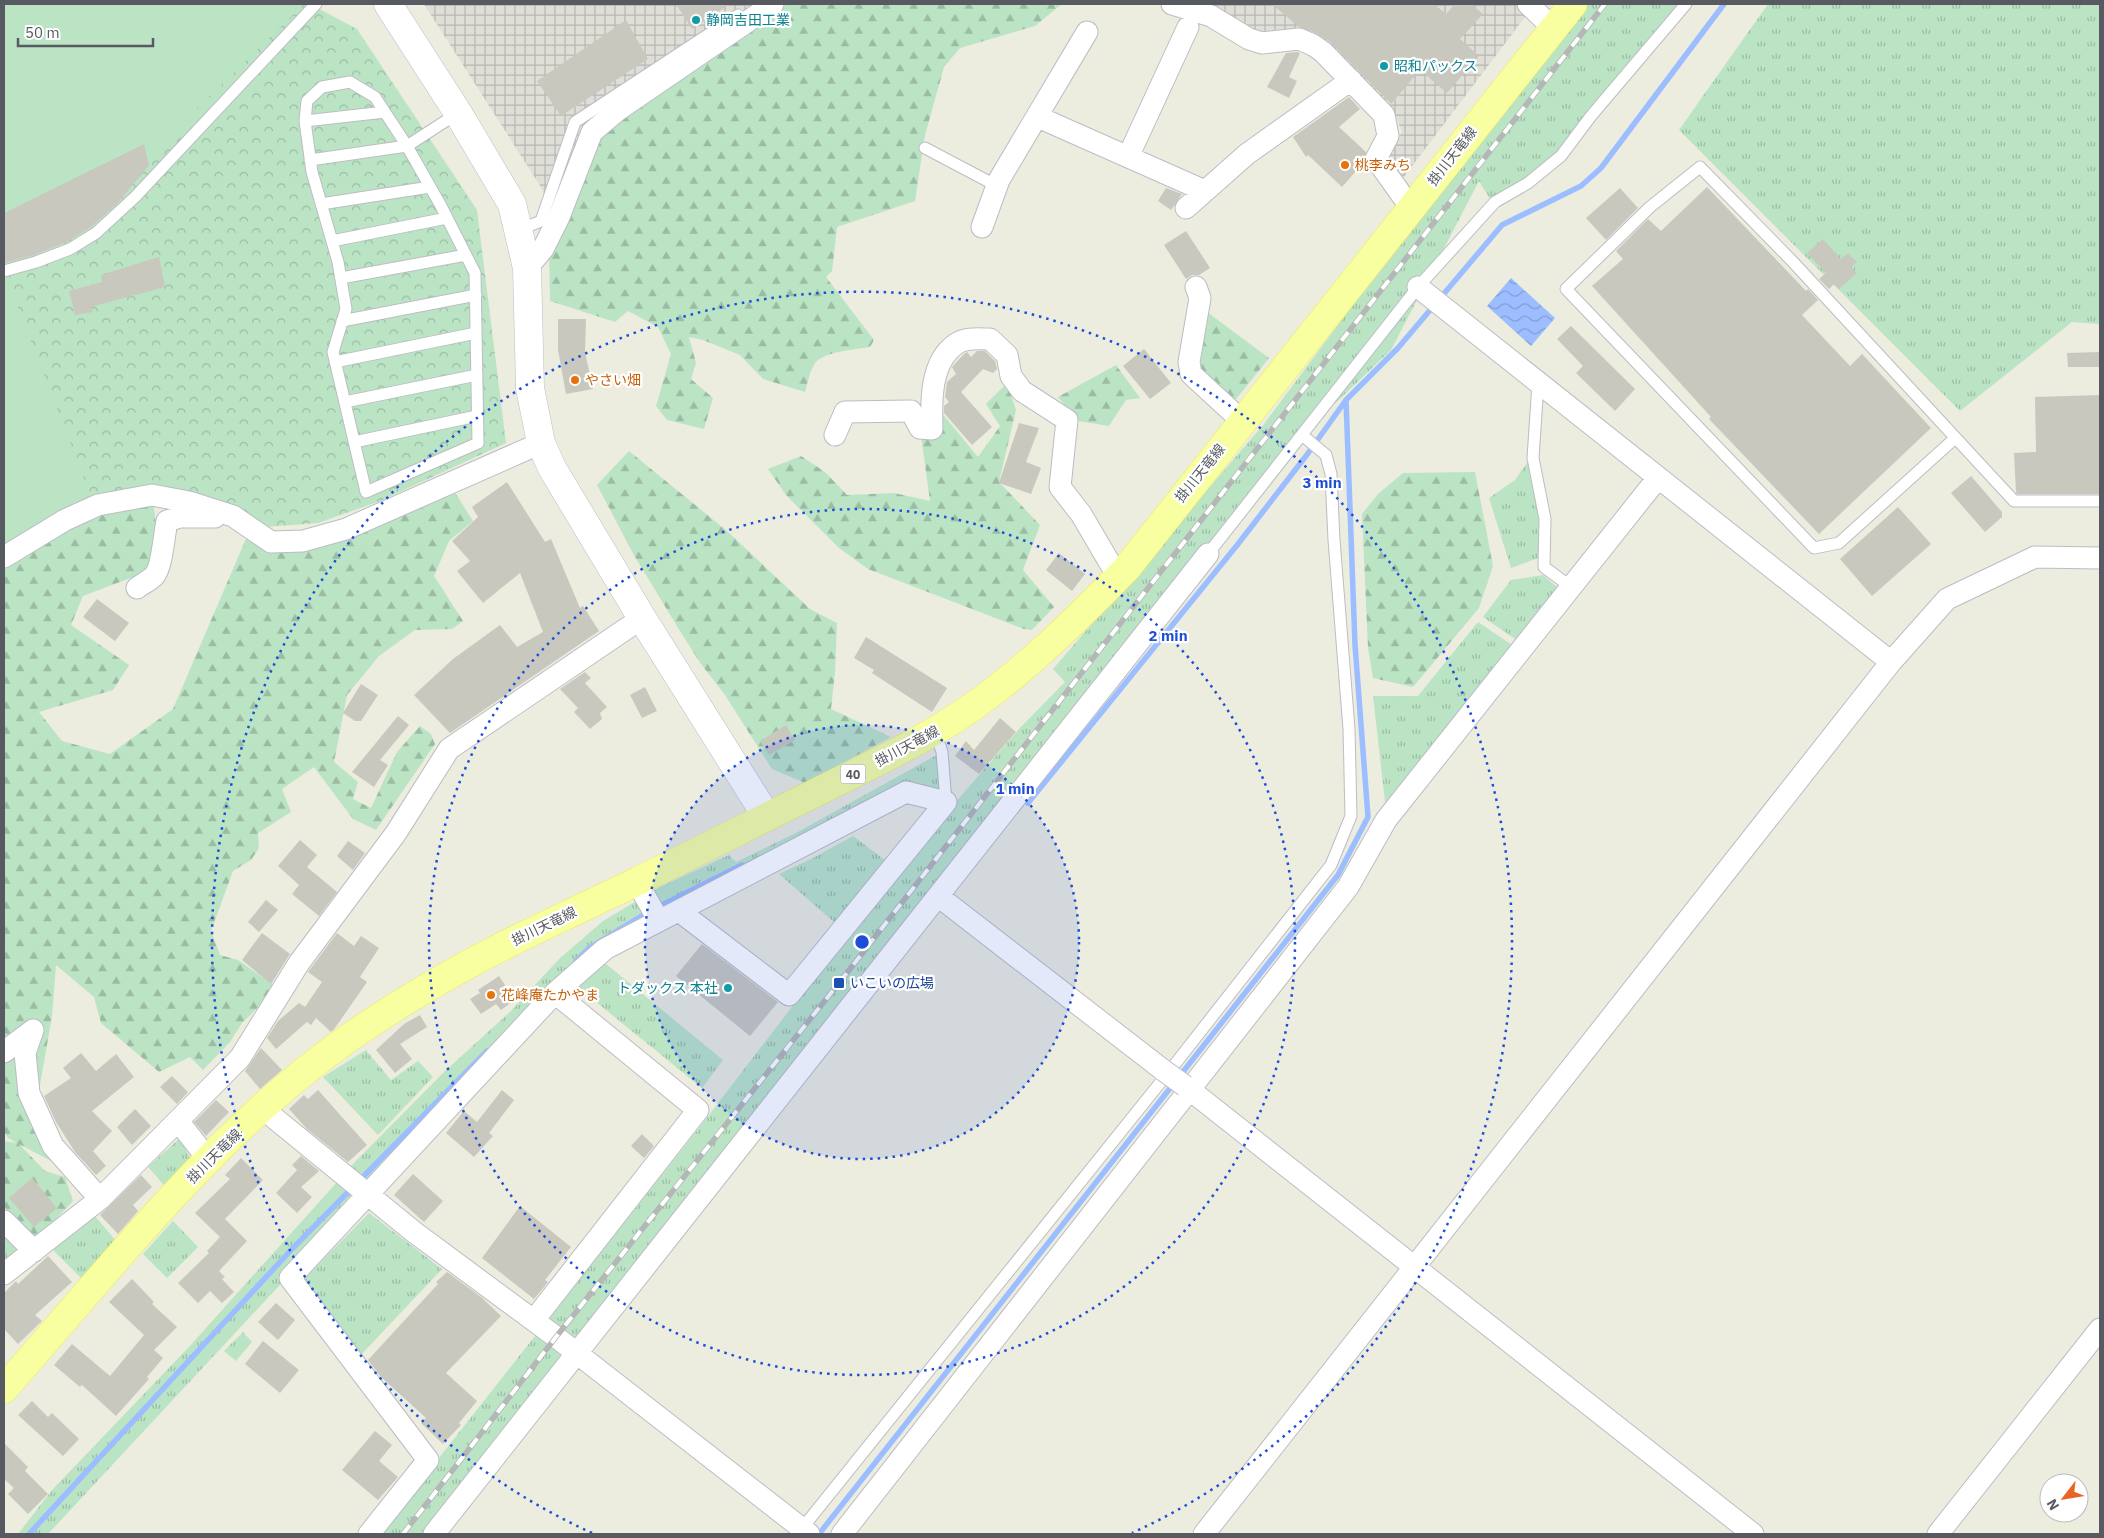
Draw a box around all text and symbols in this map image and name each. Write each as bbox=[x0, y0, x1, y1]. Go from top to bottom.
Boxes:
place label: 静岡吉田工業 bbox=[706, 11, 790, 29]
marker: 静岡吉田工業 bbox=[690, 14, 702, 26]
scale bar bbox=[18, 15, 152, 47]
text: 50 m bbox=[25, 23, 60, 42]
place label: 昭和パックス bbox=[1394, 57, 1478, 75]
marker: 昭和パックス bbox=[1378, 60, 1390, 72]
street label: 掛川天竜線 bbox=[1423, 123, 1481, 189]
place label: 桃李みち bbox=[1355, 156, 1411, 174]
marker: 桃李みち bbox=[1339, 159, 1351, 171]
place label: やさい畑 bbox=[585, 371, 641, 389]
marker: やさい畑 bbox=[569, 374, 581, 386]
street label: 掛川天竜線 bbox=[1171, 440, 1229, 506]
text: 3 min bbox=[1302, 473, 1342, 492]
text: 2 min bbox=[1148, 626, 1188, 645]
street label: 掛川天竜線 bbox=[872, 722, 942, 770]
road number: 40 bbox=[840, 764, 866, 784]
text: 1 min bbox=[995, 779, 1035, 798]
street label: 掛川天竜線 bbox=[509, 903, 579, 949]
centre of rings bbox=[853, 933, 871, 951]
place label: いこいの広場 bbox=[850, 974, 934, 992]
marker: いこいの広場 bbox=[832, 976, 846, 990]
place label: トダックス 本社 bbox=[617, 979, 718, 997]
marker: トダックス 本社 bbox=[722, 982, 734, 994]
place label: 花峰庵たかやま bbox=[501, 986, 599, 1004]
marker: 花峰庵たかやま bbox=[485, 989, 497, 1001]
street label: 掛川天竜線 bbox=[183, 1125, 245, 1187]
north arrow bbox=[2039, 1473, 2089, 1523]
text: N bbox=[2043, 1496, 2063, 1514]

